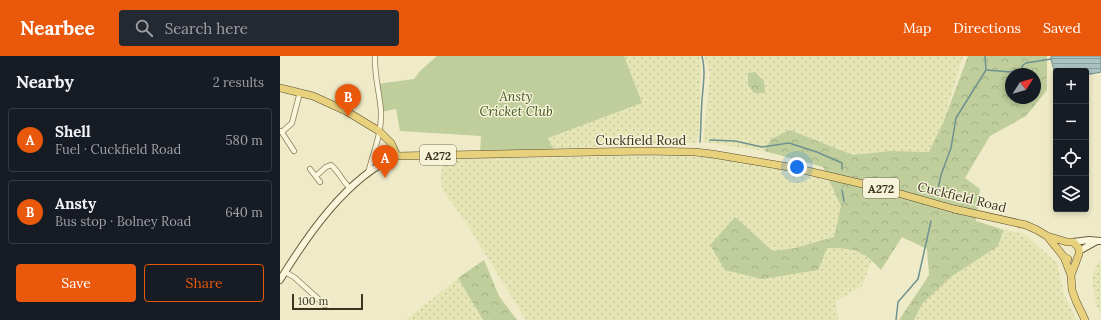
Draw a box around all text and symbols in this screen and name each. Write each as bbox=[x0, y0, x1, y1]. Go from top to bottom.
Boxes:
search box bbox=[119, 10, 399, 46]
text: Nearbee bbox=[20, 16, 95, 40]
icon: search bbox=[133, 17, 155, 39]
text: Search here bbox=[165, 19, 248, 38]
text: Map bbox=[903, 19, 931, 37]
text: Directions bbox=[953, 19, 1021, 37]
text: Saved bbox=[1043, 19, 1081, 37]
north arrow bbox=[1005, 68, 1041, 104]
map controls bbox=[1053, 68, 1089, 212]
button: + bbox=[1053, 68, 1089, 104]
text: Nearby bbox=[16, 71, 74, 93]
text: 2 results bbox=[213, 74, 264, 91]
pin: B bbox=[335, 84, 361, 117]
park label: Ansty Cricket Club bbox=[479, 88, 553, 120]
button: − bbox=[1053, 104, 1089, 140]
text: Shell bbox=[55, 122, 91, 141]
text: A bbox=[26, 132, 34, 149]
text: 580 m bbox=[225, 132, 263, 149]
street label: Cuckfield Road bbox=[596, 132, 687, 149]
button: locate bbox=[1053, 140, 1089, 176]
text: Fuel · Cuckfield Road bbox=[55, 141, 181, 158]
pin: A bbox=[372, 145, 398, 178]
road number: A272 bbox=[420, 145, 456, 165]
your location bbox=[787, 157, 807, 177]
button: layers bbox=[1053, 176, 1089, 212]
road number: A272 bbox=[863, 178, 899, 198]
street label: Cuckfield Road bbox=[916, 178, 1008, 216]
text: Ansty bbox=[55, 194, 96, 213]
text: B bbox=[26, 204, 34, 221]
text: 640 m bbox=[225, 204, 263, 221]
text: Bus stop · Bolney Road bbox=[55, 213, 191, 230]
button: Save bbox=[16, 264, 136, 302]
button: Share bbox=[144, 264, 264, 302]
scale bar bbox=[292, 292, 363, 311]
text: 100 m bbox=[298, 294, 328, 308]

